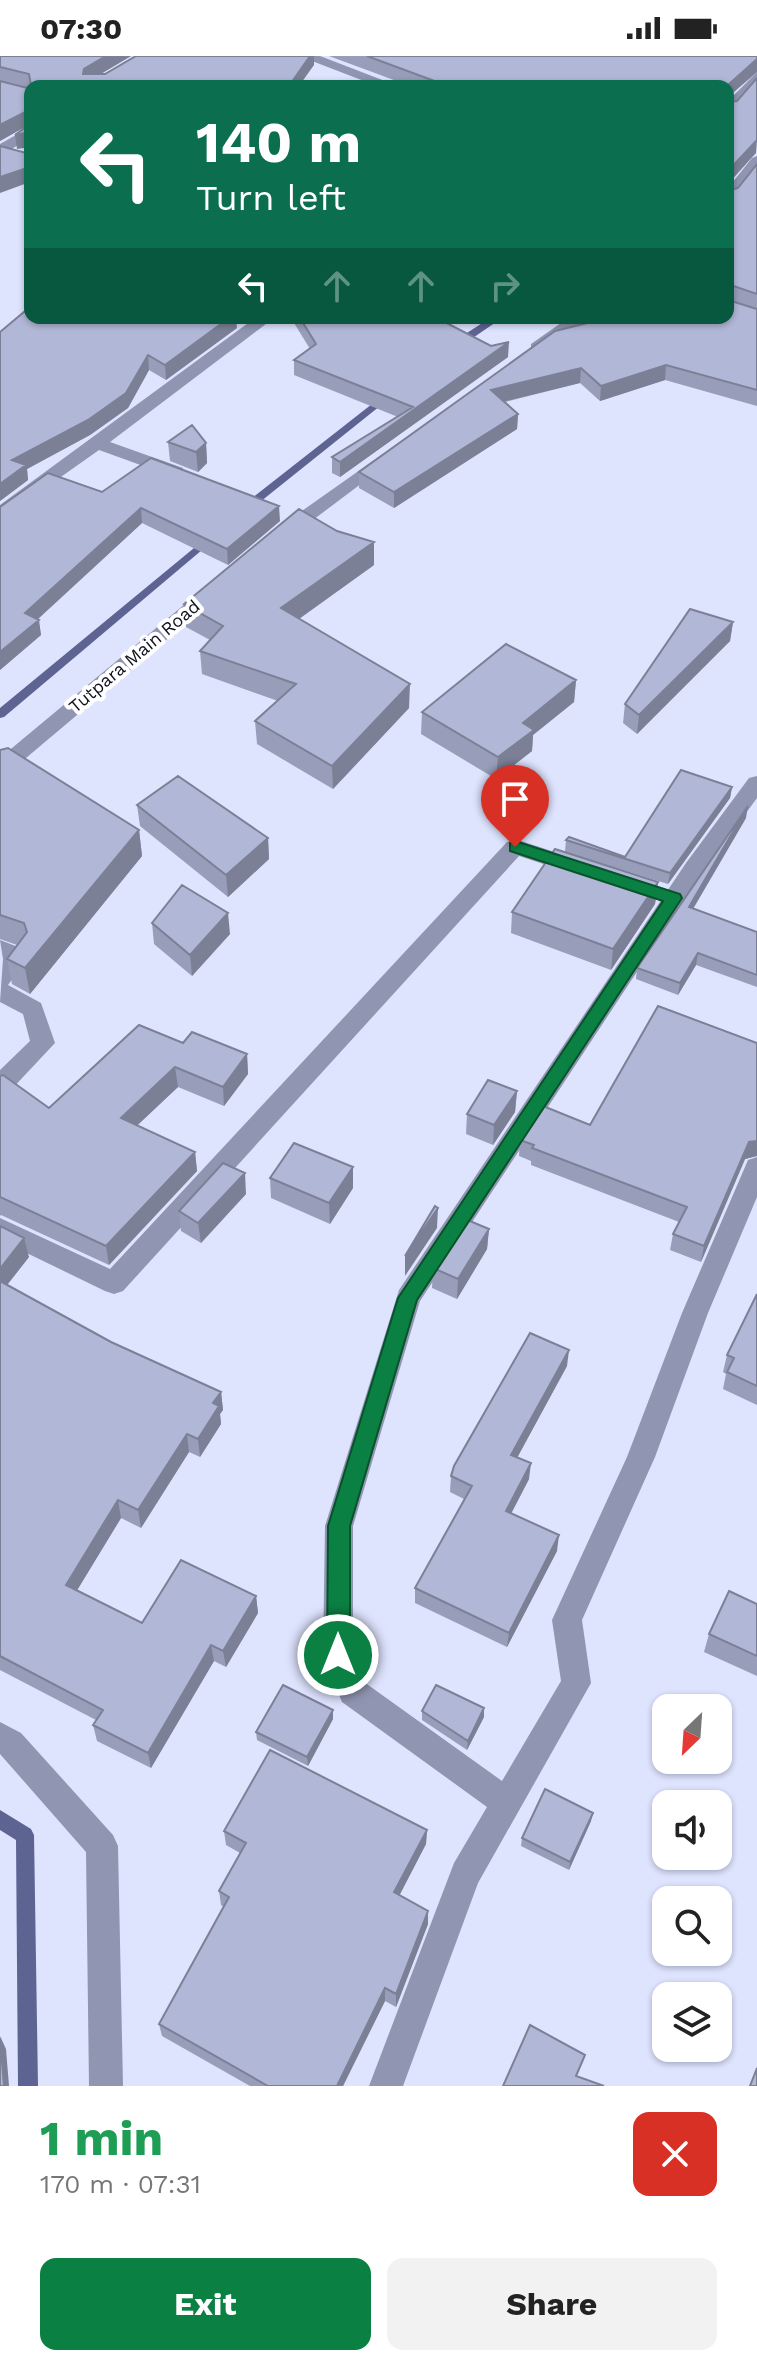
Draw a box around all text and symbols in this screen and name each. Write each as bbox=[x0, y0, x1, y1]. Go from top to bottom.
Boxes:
text: 07:30 bbox=[40, 11, 122, 46]
text: 140 m bbox=[196, 110, 361, 176]
icon: left bbox=[64, 112, 168, 216]
text: Turn left bbox=[196, 177, 346, 219]
icon: left bbox=[231, 264, 275, 308]
icon: ahead bbox=[315, 264, 359, 308]
icon: ahead bbox=[399, 264, 443, 308]
icon: right bbox=[483, 264, 527, 308]
street label: Tutpara Main Road bbox=[64, 595, 204, 717]
pin bbox=[481, 765, 549, 847]
icon: arrive bbox=[493, 777, 537, 821]
position arrow bbox=[296, 1613, 380, 1697]
north arrow bbox=[652, 1694, 732, 1774]
map controls bbox=[652, 1694, 732, 2062]
button: sound bbox=[652, 1790, 732, 1870]
button: search bbox=[652, 1886, 732, 1966]
button: layers bbox=[652, 1982, 732, 2062]
text: 1 min bbox=[40, 2110, 163, 2167]
button: close bbox=[633, 2112, 717, 2196]
text: 170 m · 07:31 bbox=[40, 2169, 201, 2199]
button: Exit bbox=[40, 2258, 371, 2350]
button: Share bbox=[387, 2258, 717, 2350]

